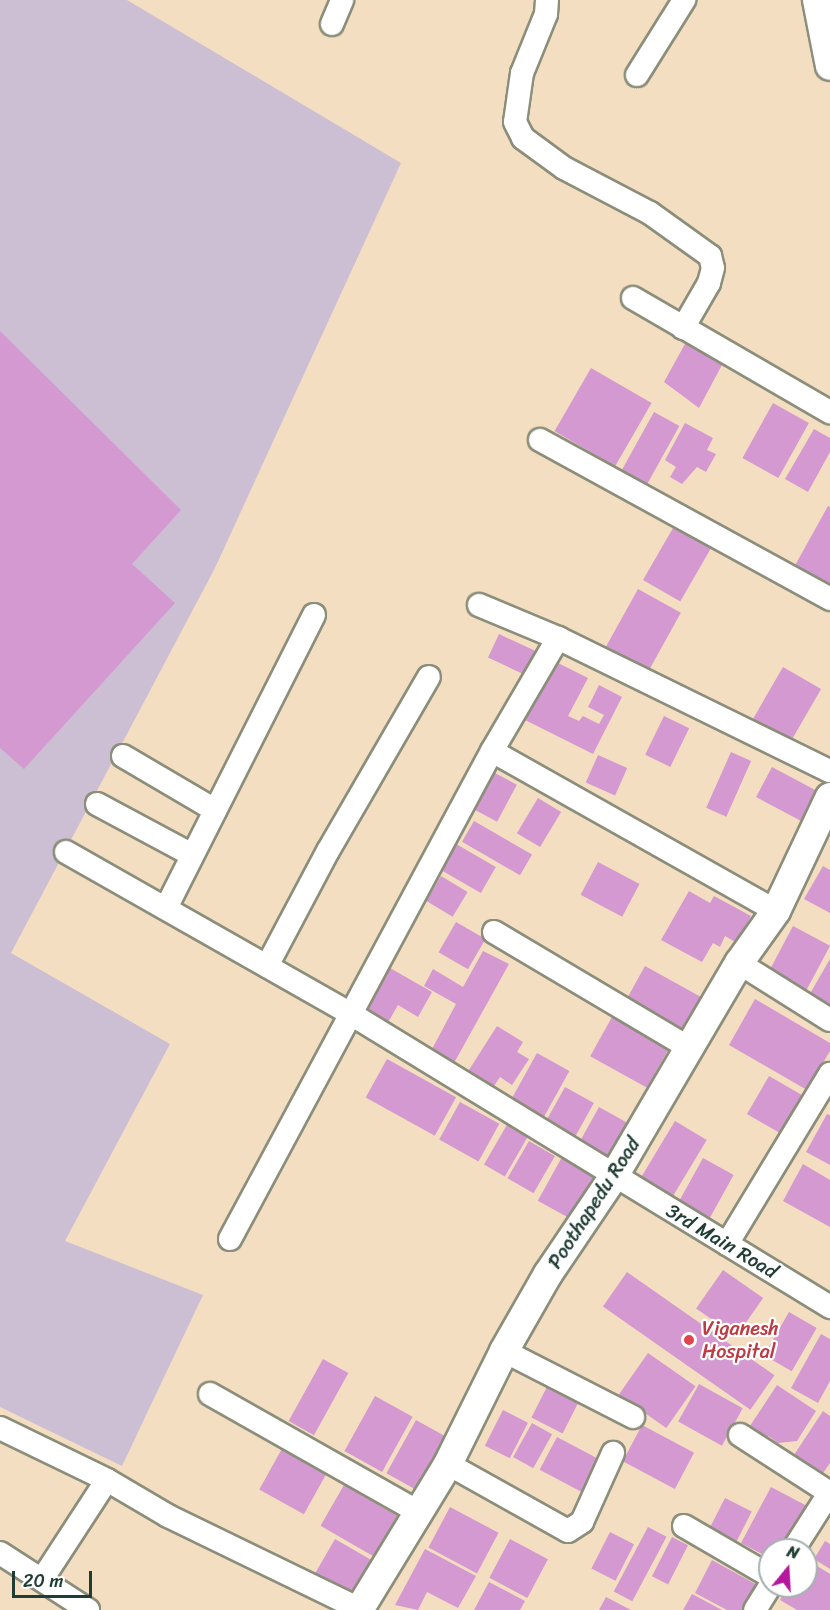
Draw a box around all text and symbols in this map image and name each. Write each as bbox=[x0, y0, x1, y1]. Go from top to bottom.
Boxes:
street label: Poothapedu Road bbox=[543, 1133, 645, 1273]
street label: 3rd Main Road bbox=[662, 1198, 782, 1284]
place label: Viganesh Hospital bbox=[702, 1316, 779, 1363]
marker: Viganesh Hospital bbox=[680, 1331, 698, 1349]
text: N bbox=[783, 1537, 803, 1568]
north arrow bbox=[758, 1538, 818, 1598]
scale bar bbox=[15, 1559, 94, 1597]
text: 20 m bbox=[23, 1565, 63, 1597]

